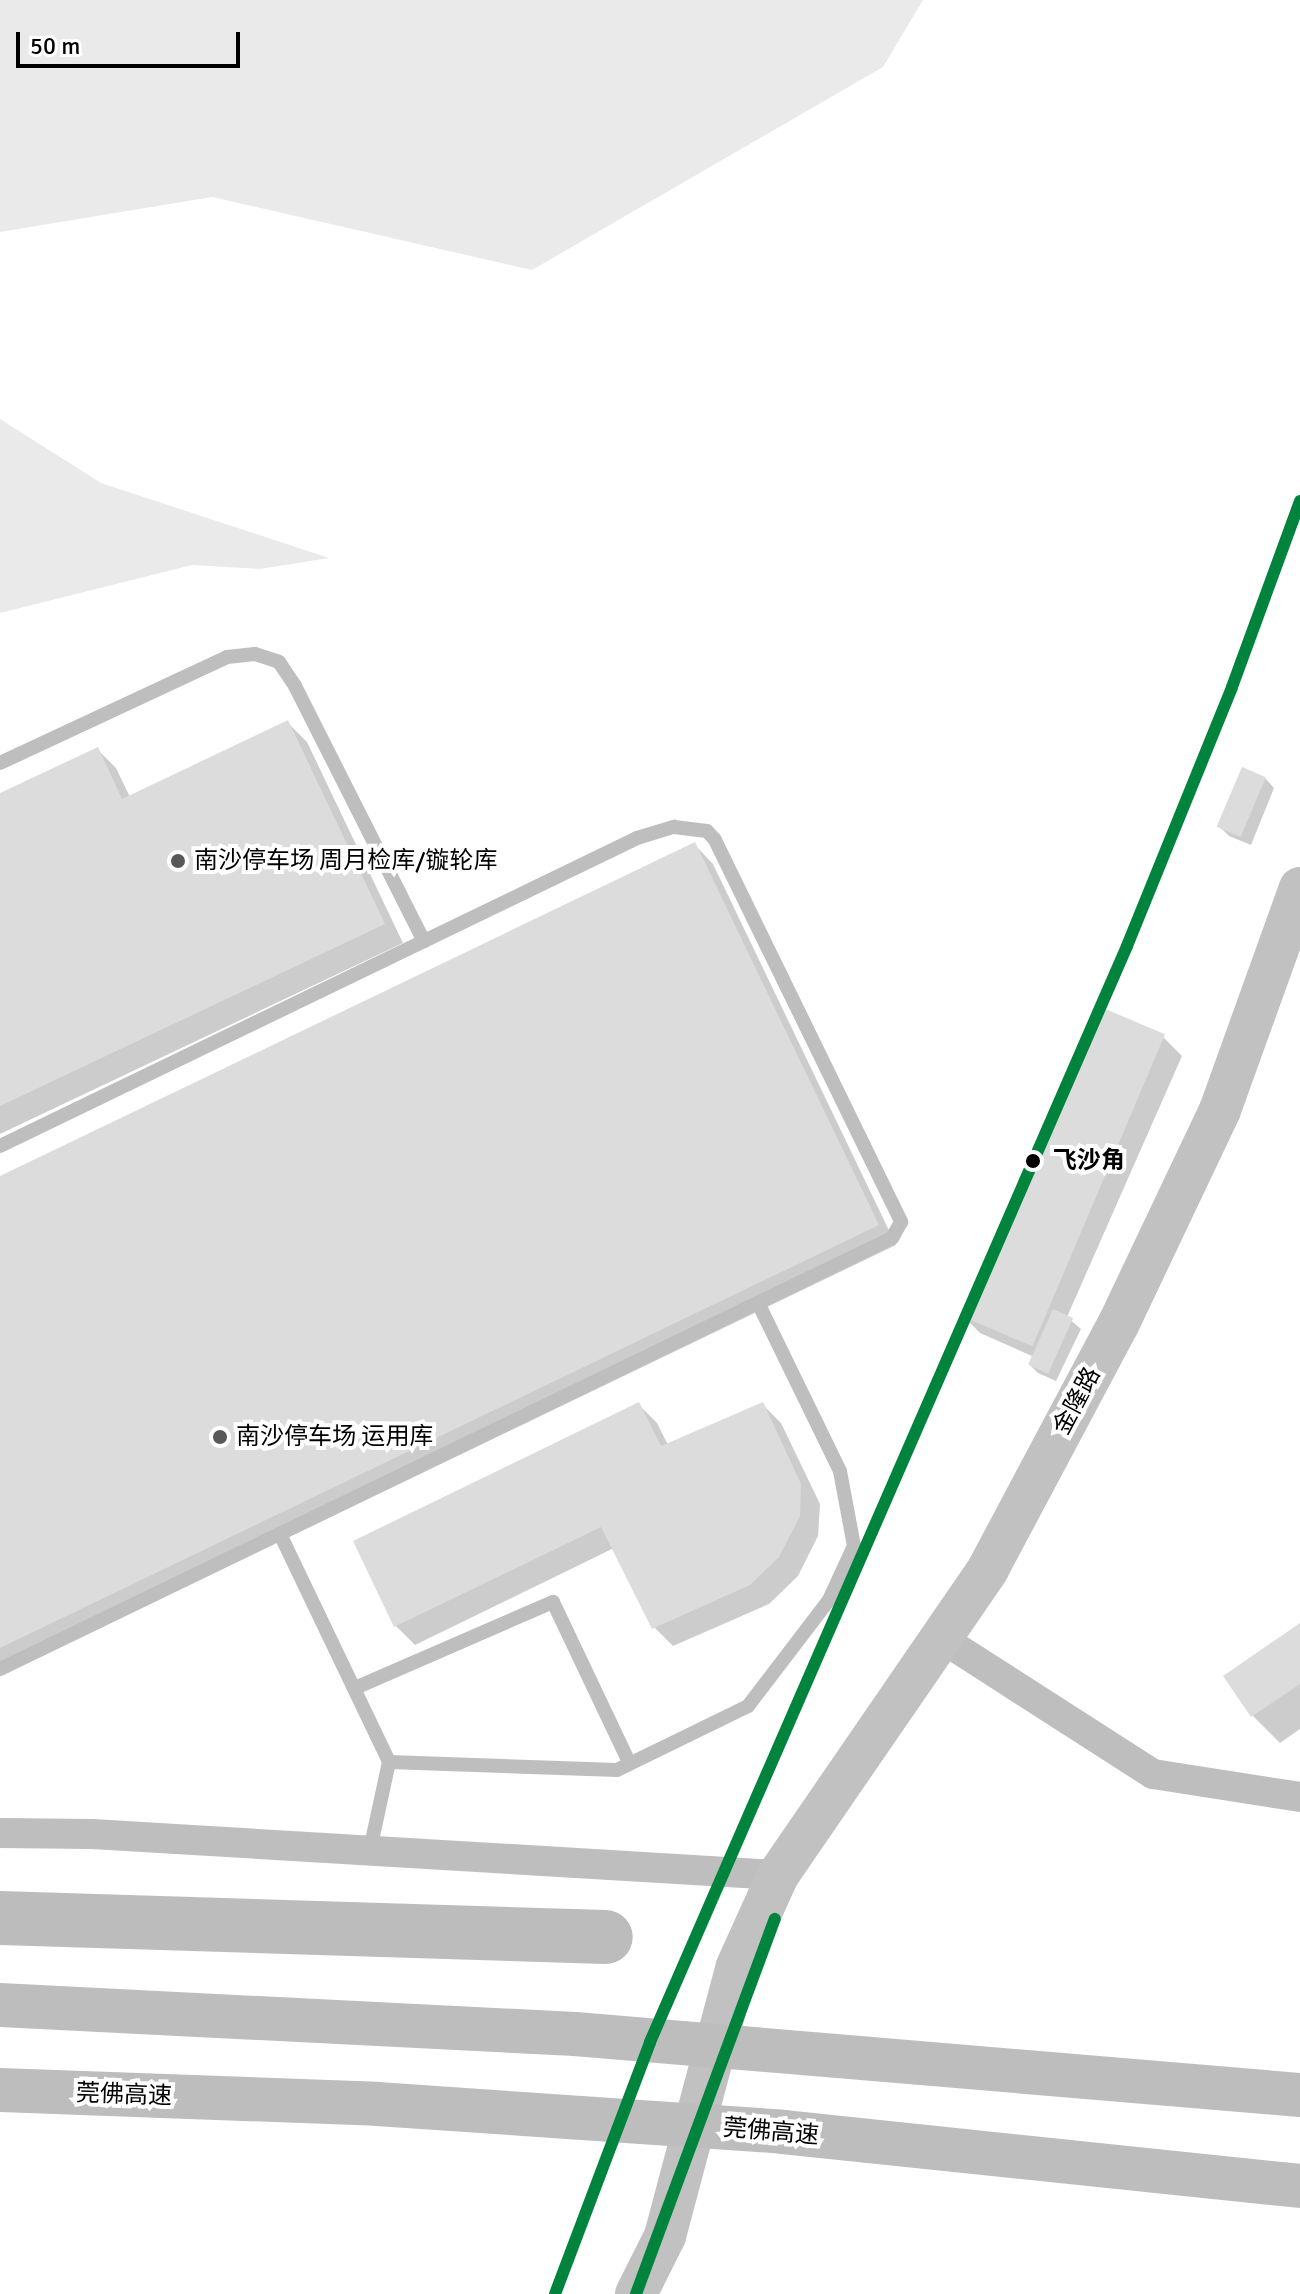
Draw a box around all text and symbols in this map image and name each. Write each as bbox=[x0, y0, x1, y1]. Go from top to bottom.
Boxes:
scale bar bbox=[20, 16, 244, 66]
text: 50 m bbox=[30, 31, 80, 61]
place label: 南沙停车场 周月检库/镟轮库 bbox=[194, 847, 497, 875]
marker: 南沙停车场 周月检库/镟轮库 bbox=[169, 852, 187, 870]
place label: 飞沙角 bbox=[1053, 1147, 1125, 1175]
marker: 飞沙角 bbox=[1020, 1148, 1046, 1174]
street label: 金隆路 bbox=[1047, 1362, 1107, 1440]
place label: 南沙停车场 运用库 bbox=[236, 1423, 433, 1451]
marker: 南沙停车场 运用库 bbox=[211, 1428, 229, 1446]
street label: 莞佛高速 bbox=[76, 2079, 172, 2111]
street label: 莞佛高速 bbox=[722, 2113, 820, 2151]

